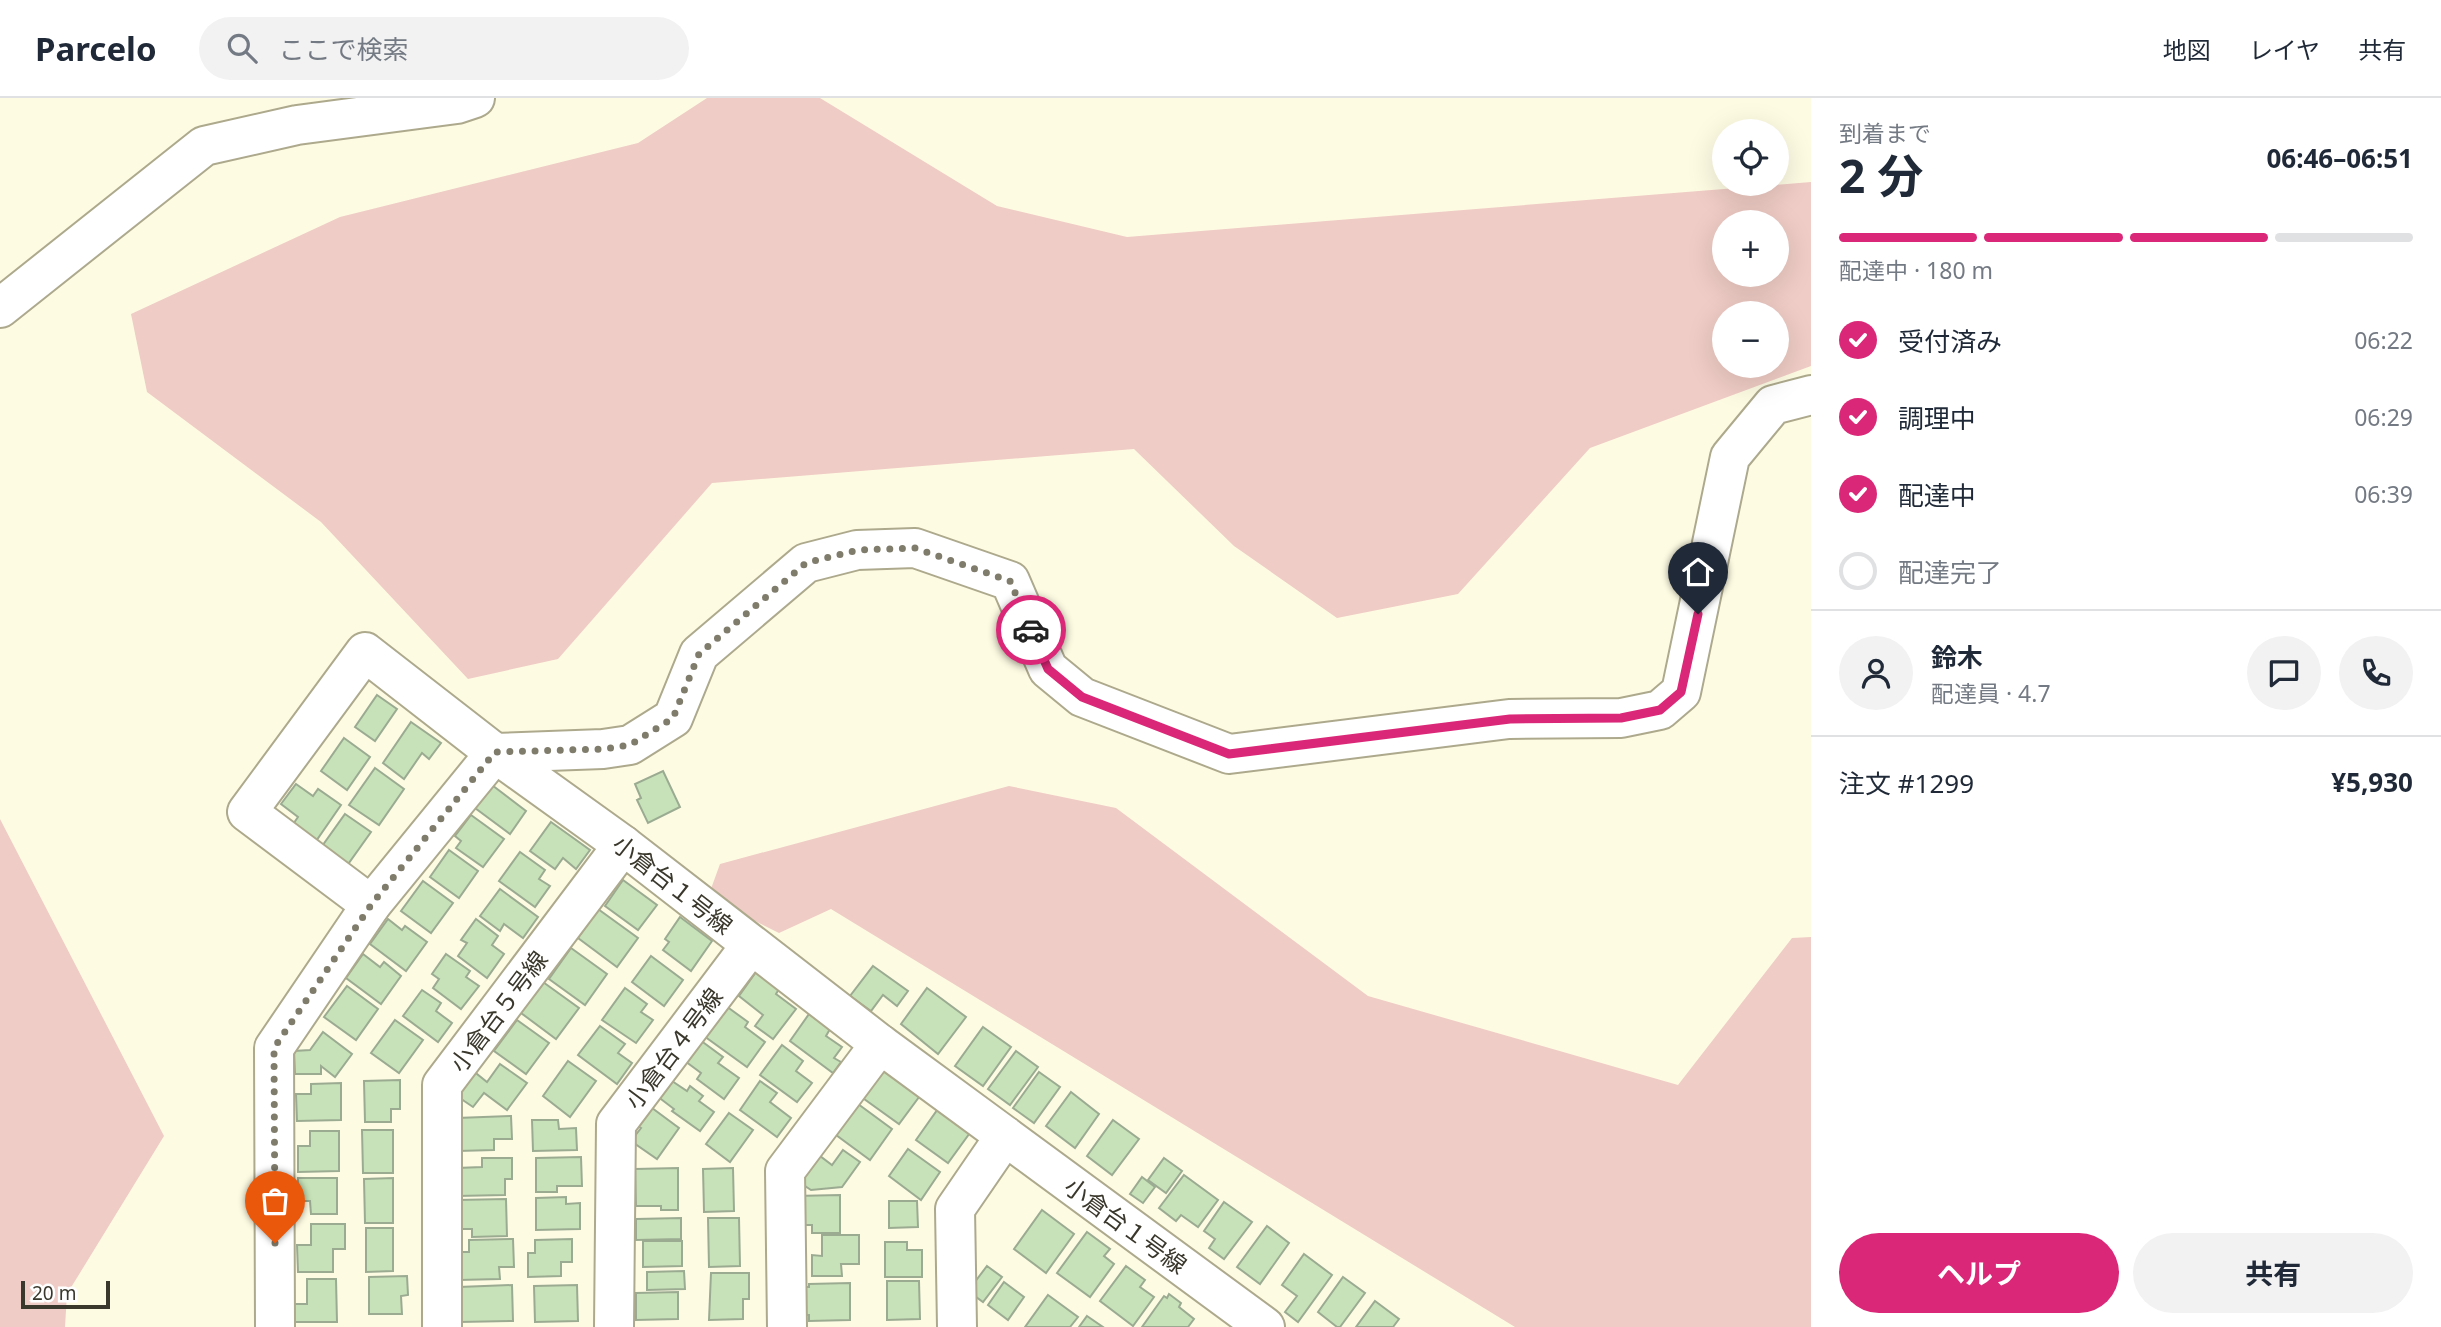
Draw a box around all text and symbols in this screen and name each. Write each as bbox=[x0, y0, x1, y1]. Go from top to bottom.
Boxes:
search box bbox=[199, 17, 689, 80]
text: Parcelo bbox=[35, 26, 157, 71]
icon: search bbox=[223, 29, 261, 67]
text: ここで検索 bbox=[279, 31, 409, 67]
text: 地図 bbox=[2163, 33, 2211, 66]
text: レイヤ bbox=[2249, 33, 2320, 66]
text: 共有 bbox=[2358, 33, 2406, 66]
text: 到着まで bbox=[1839, 117, 1931, 149]
map controls bbox=[1712, 119, 1789, 378]
button: locate bbox=[1712, 119, 1789, 196]
text: 06:46–06:51 bbox=[2266, 140, 2413, 176]
text: 2 分 bbox=[1839, 144, 1923, 206]
button: + bbox=[1712, 210, 1789, 287]
text: 配達中 · 180 m bbox=[1839, 254, 1993, 286]
button: − bbox=[1712, 301, 1789, 378]
icon: check bbox=[1839, 321, 1877, 359]
text: 受付済み bbox=[1898, 323, 2002, 359]
text: 06:22 bbox=[2354, 324, 2413, 356]
icon: check bbox=[1839, 398, 1877, 436]
text: 調理中 bbox=[1898, 400, 1976, 436]
text: 06:29 bbox=[2354, 401, 2413, 433]
icon: check bbox=[1839, 475, 1877, 513]
text: 配達中 bbox=[1898, 477, 1976, 513]
text: 06:39 bbox=[2354, 478, 2413, 510]
pin bbox=[1668, 542, 1728, 614]
icon: home bbox=[1679, 553, 1717, 591]
text: 配達完了 bbox=[1898, 554, 2002, 590]
courier bbox=[996, 595, 1066, 665]
icon: car bbox=[1012, 611, 1050, 649]
button: person bbox=[1839, 636, 1913, 710]
button: chat bbox=[2247, 636, 2321, 710]
button: phone bbox=[2339, 636, 2413, 710]
text: 鈴木 bbox=[1931, 639, 1983, 675]
text: 配達員 · 4.7 bbox=[1931, 677, 2051, 709]
text: ¥5,930 bbox=[2331, 764, 2413, 800]
text: 注文 #1299 bbox=[1839, 765, 1974, 801]
street label: 小倉台１号線 bbox=[606, 827, 740, 941]
street label: 小倉台５号線 bbox=[441, 944, 555, 1078]
street label: 小倉台４号線 bbox=[616, 981, 730, 1115]
street label: 小倉台１号線 bbox=[1058, 1169, 1194, 1281]
pin bbox=[245, 1171, 305, 1243]
icon: bag bbox=[256, 1182, 294, 1220]
button: ヘルプ bbox=[1839, 1233, 2119, 1313]
button: 共有 bbox=[2133, 1233, 2413, 1313]
scale bar bbox=[21, 1278, 110, 1310]
text: 20 m bbox=[32, 1280, 76, 1306]

